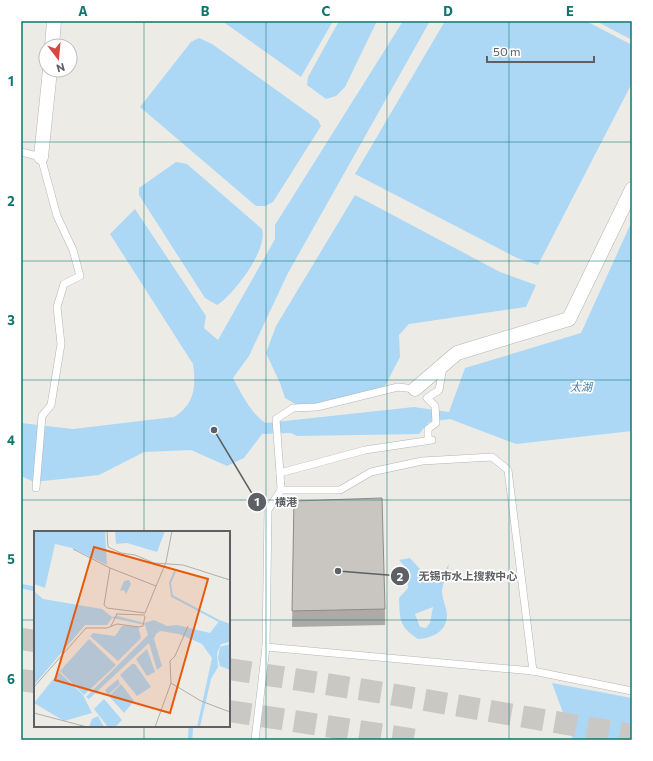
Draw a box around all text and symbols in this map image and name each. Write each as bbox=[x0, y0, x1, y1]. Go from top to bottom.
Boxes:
text: A bbox=[78, 3, 88, 19]
text: B bbox=[201, 3, 210, 19]
text: C bbox=[322, 3, 331, 19]
text: D bbox=[443, 3, 453, 19]
text: E bbox=[566, 3, 574, 19]
north arrow bbox=[38, 38, 78, 78]
scale bar bbox=[487, 38, 594, 64]
text: 50 m bbox=[493, 44, 521, 58]
text: N bbox=[55, 61, 67, 75]
text: 1 bbox=[8, 73, 14, 89]
text: 2 bbox=[7, 193, 15, 209]
text: 3 bbox=[7, 312, 15, 328]
water label: 太湖 bbox=[570, 380, 594, 393]
text: 4 bbox=[7, 432, 15, 448]
callout: 横港 bbox=[247, 491, 305, 514]
text: 1 bbox=[254, 494, 260, 508]
text: 横港 bbox=[275, 495, 297, 508]
inset map bbox=[34, 531, 230, 727]
text: 5 bbox=[7, 551, 15, 567]
callout: 无锡市水上搜救中心 bbox=[390, 565, 525, 588]
text: 2 bbox=[397, 569, 404, 583]
text: 无锡市水上搜救中心 bbox=[419, 569, 518, 582]
text: 6 bbox=[7, 671, 15, 687]

